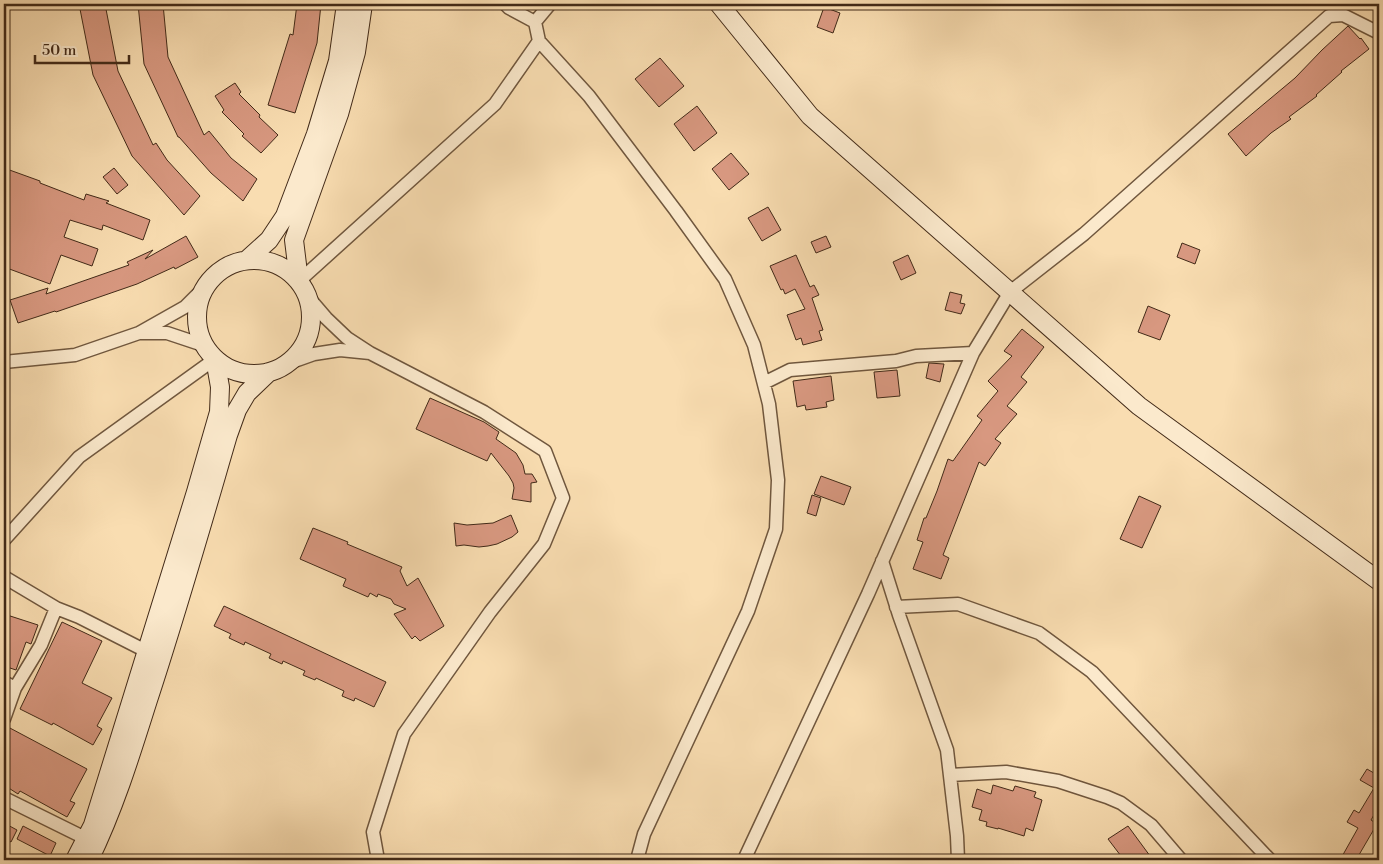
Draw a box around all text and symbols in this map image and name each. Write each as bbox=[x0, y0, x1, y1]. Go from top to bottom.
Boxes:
scale bar bbox=[35, 32, 129, 64]
text: 50 m bbox=[42, 41, 76, 60]

